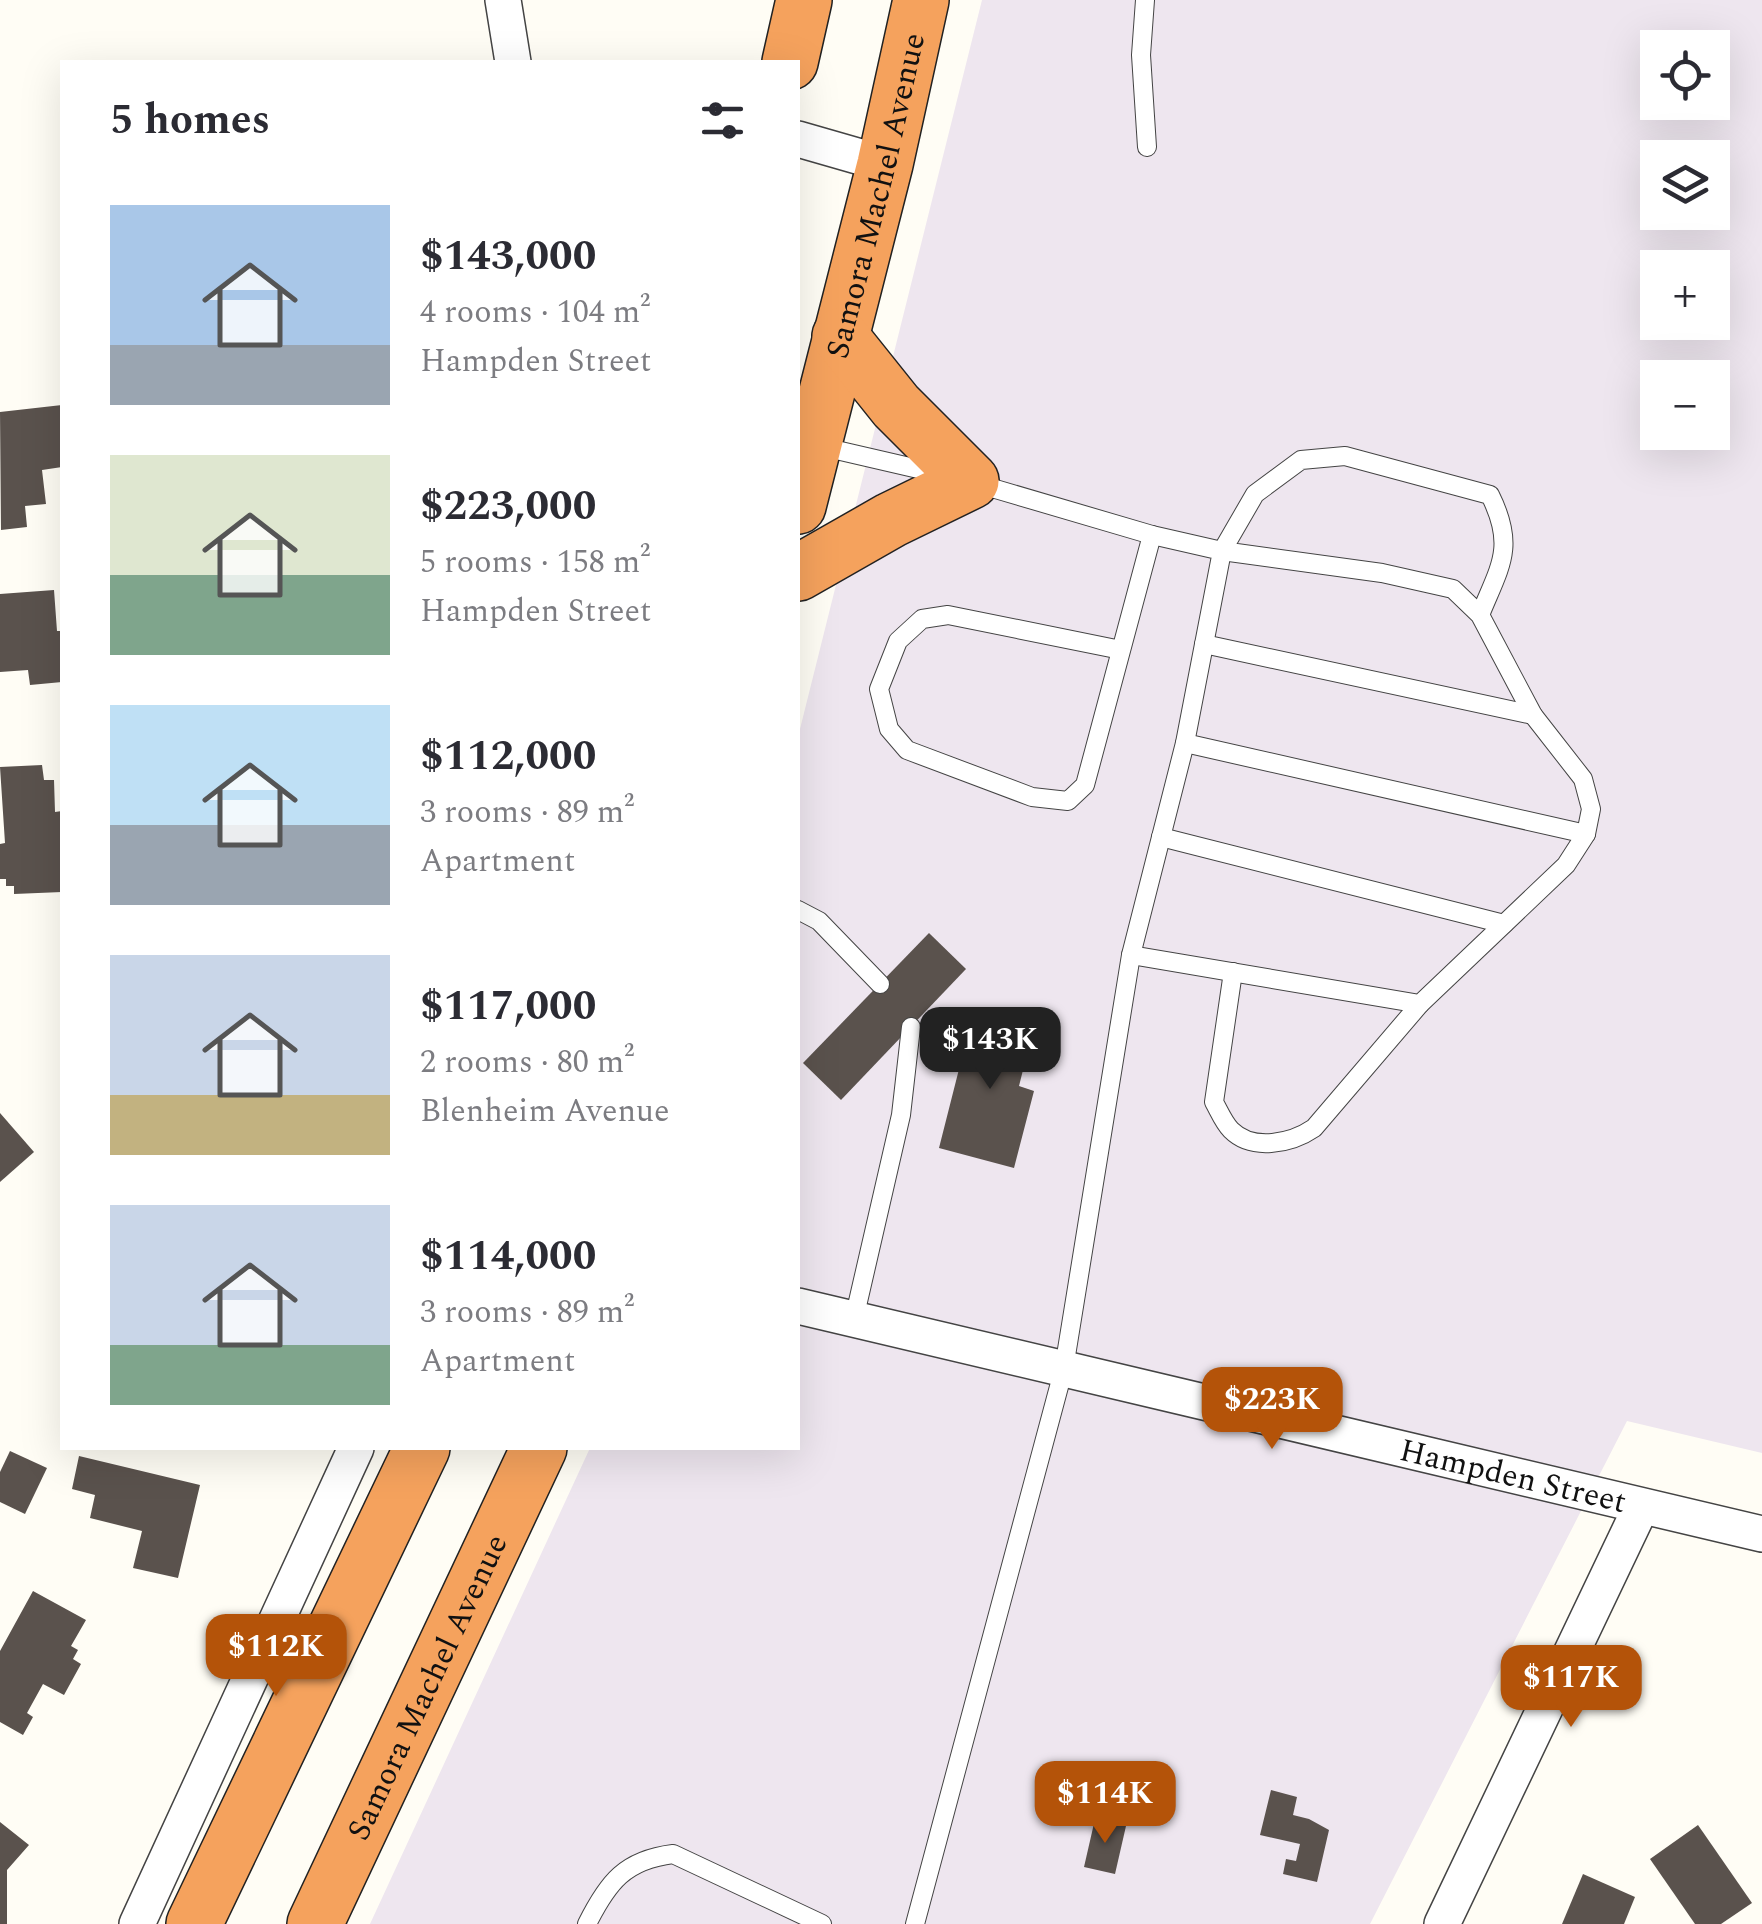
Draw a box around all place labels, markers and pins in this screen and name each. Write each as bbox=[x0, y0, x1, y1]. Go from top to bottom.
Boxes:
pin: $143K bbox=[920, 1007, 1060, 1092]
pin: $223K bbox=[1202, 1367, 1342, 1452]
pin: $112K bbox=[206, 1614, 346, 1699]
pin: $117K bbox=[1501, 1645, 1641, 1730]
pin: $114K bbox=[1035, 1761, 1175, 1846]

